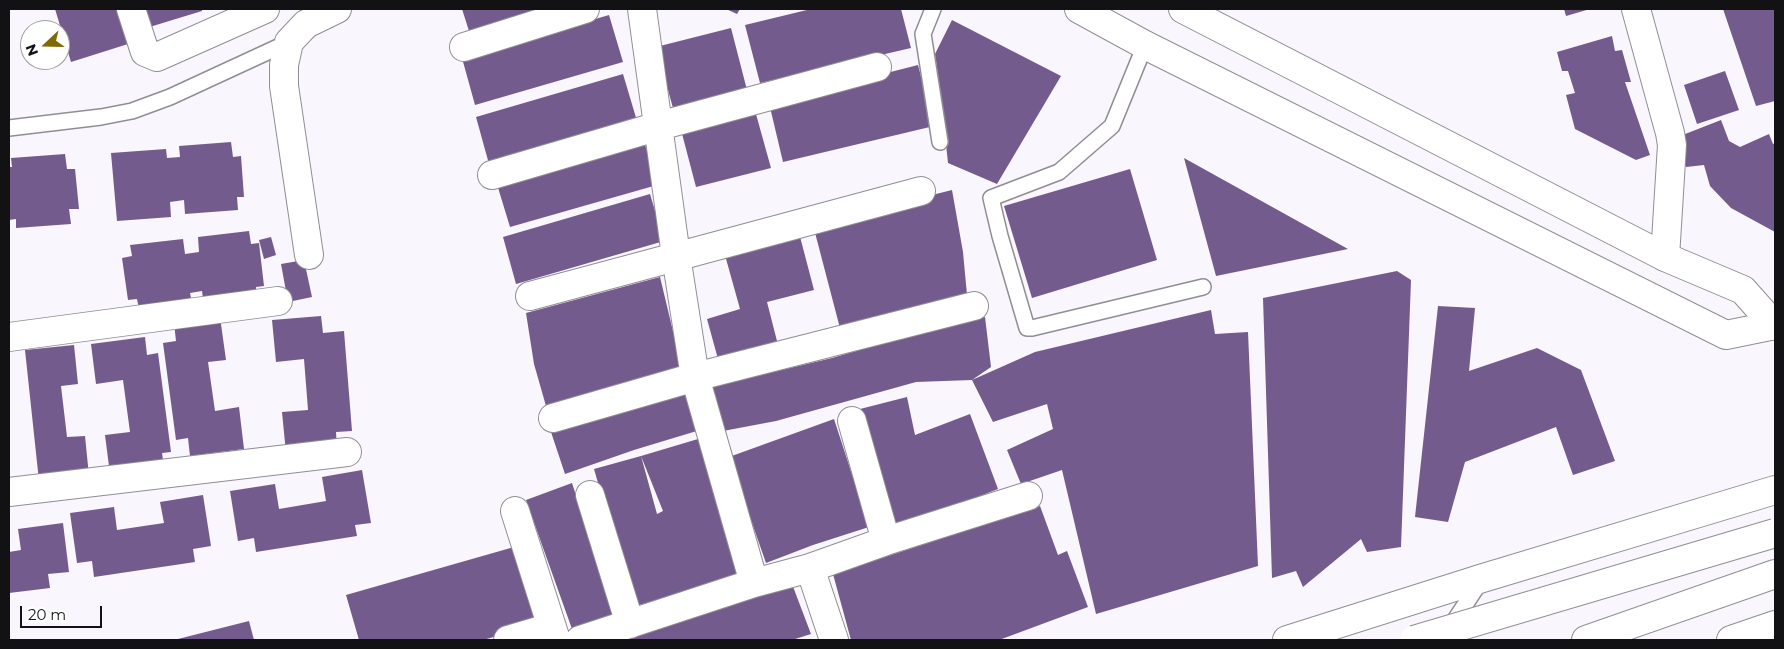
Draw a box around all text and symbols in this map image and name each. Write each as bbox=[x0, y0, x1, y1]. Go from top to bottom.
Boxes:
north arrow bbox=[20, 20, 70, 70]
text: N bbox=[22, 42, 42, 59]
scale bar bbox=[22, 596, 105, 628]
text: 20 m bbox=[28, 605, 66, 624]

